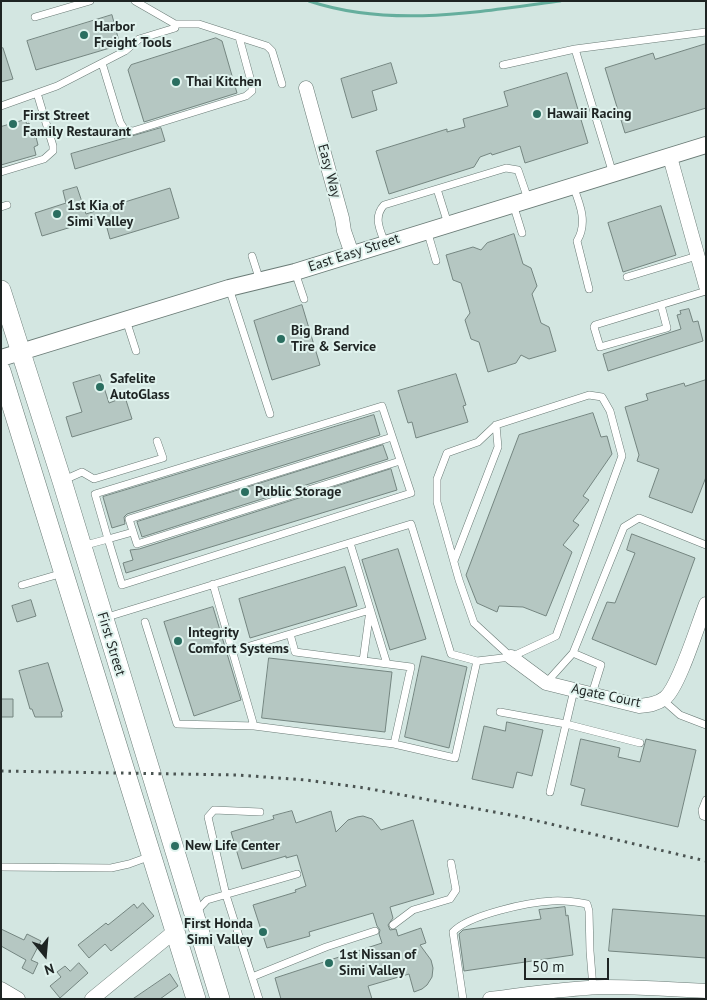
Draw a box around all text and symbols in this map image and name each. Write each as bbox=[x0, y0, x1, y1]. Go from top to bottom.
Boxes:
place label: Harbor Freight Tools bbox=[94, 19, 172, 52]
marker: Harbor Freight Tools bbox=[78, 29, 90, 41]
place label: Thai Kitchen bbox=[186, 74, 262, 90]
marker: Thai Kitchen bbox=[170, 76, 182, 88]
place label: Hawaii Racing bbox=[547, 106, 632, 122]
place label: First Street Family Restaurant bbox=[23, 108, 131, 140]
marker: Hawaii Racing bbox=[531, 108, 543, 120]
marker: First Street Family Restaurant bbox=[7, 118, 19, 130]
street label: Easy Way bbox=[314, 142, 344, 200]
place label: 1st Kia of Simi Valley bbox=[67, 198, 133, 230]
marker: 1st Kia of Simi Valley bbox=[51, 208, 63, 220]
street label: East Easy Street bbox=[306, 230, 402, 276]
place label: Big Brand Tire & Service bbox=[291, 323, 376, 356]
marker: Big Brand Tire & Service bbox=[275, 333, 287, 345]
place label: Safelite AutoGlass bbox=[110, 371, 170, 404]
marker: Safelite AutoGlass bbox=[94, 381, 106, 393]
place label: Public Storage bbox=[255, 484, 341, 500]
marker: Public Storage bbox=[239, 486, 251, 498]
street label: First Street bbox=[93, 610, 129, 678]
place label: Integrity Comfort Systems bbox=[188, 625, 289, 658]
marker: Integrity Comfort Systems bbox=[172, 635, 184, 647]
street label: Agate Court bbox=[570, 680, 642, 712]
place label: New Life Center bbox=[185, 838, 280, 854]
marker: New Life Center bbox=[169, 840, 181, 852]
place label: First Honda Simi Valley bbox=[184, 916, 253, 949]
marker: First Honda Simi Valley bbox=[257, 926, 269, 938]
north arrow bbox=[20, 930, 70, 980]
place label: 1st Nissan of Simi Valley bbox=[339, 947, 416, 980]
scale bar bbox=[527, 948, 612, 980]
marker: 1st Nissan of Simi Valley bbox=[323, 957, 335, 969]
text: 50 m bbox=[532, 957, 565, 976]
text: N bbox=[42, 959, 56, 979]

